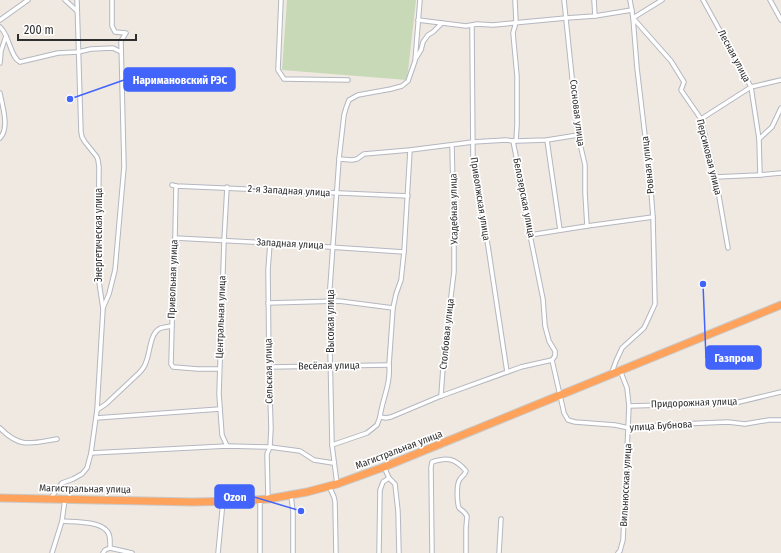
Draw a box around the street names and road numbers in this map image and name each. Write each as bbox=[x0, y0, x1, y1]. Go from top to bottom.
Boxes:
street label: Лесная улица bbox=[715, 28, 753, 84]
street label: Сосновая улица bbox=[567, 79, 587, 147]
street label: Персиковая улица bbox=[694, 118, 724, 196]
street label: Ровная улица bbox=[639, 136, 657, 194]
street label: Приволжская улица bbox=[467, 156, 493, 242]
street label: Белозерская улица bbox=[510, 157, 538, 239]
street label: Усадебная улица bbox=[447, 173, 461, 246]
street label: 2-я Западная улица bbox=[247, 183, 331, 199]
street label: Энергетическая улица bbox=[93, 188, 105, 282]
street label: Западная улица bbox=[256, 236, 324, 252]
street label: Привольная улица bbox=[166, 239, 180, 319]
street label: Центральная улица bbox=[214, 275, 228, 359]
street label: Высокая улица bbox=[325, 289, 337, 353]
street label: Столбовая улица bbox=[437, 298, 457, 370]
street label: Сельская улица bbox=[262, 338, 276, 404]
street label: Весёлая улица bbox=[298, 359, 360, 373]
street label: Придорожная улица bbox=[651, 395, 738, 411]
street label: улица Бубнова bbox=[629, 418, 693, 434]
street label: Магистральная улица bbox=[354, 428, 444, 472]
street label: Вильнюсская улица bbox=[618, 443, 634, 527]
street label: Магистральная улица bbox=[39, 482, 131, 496]

